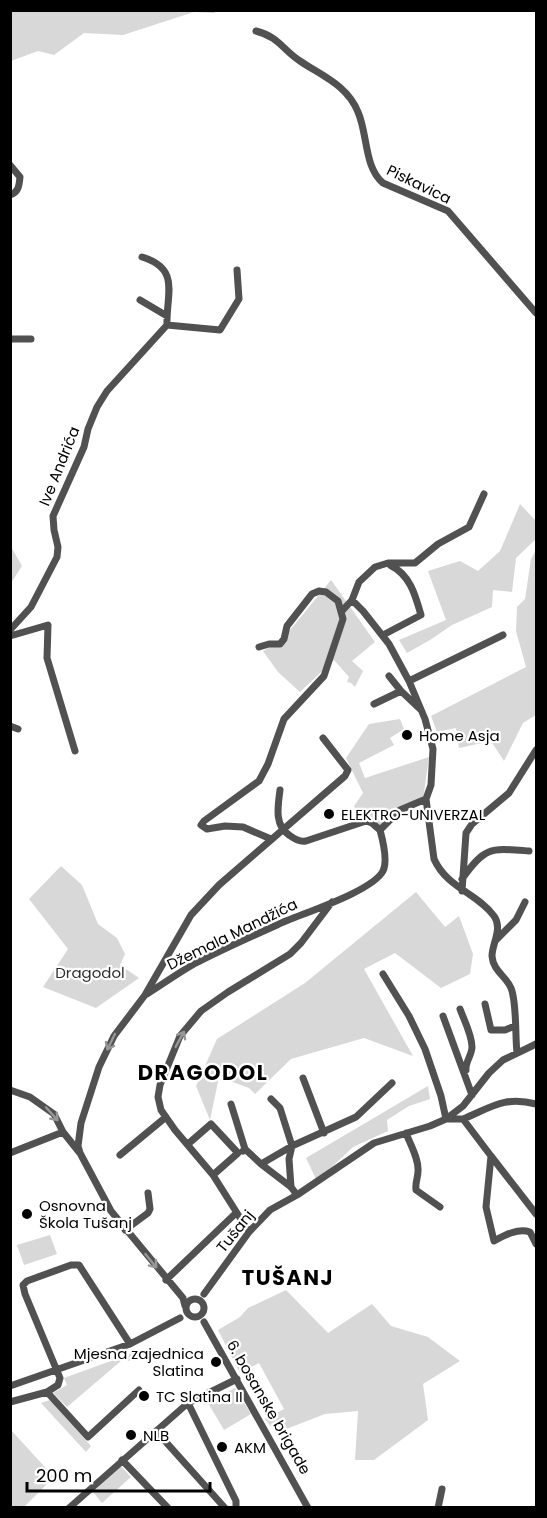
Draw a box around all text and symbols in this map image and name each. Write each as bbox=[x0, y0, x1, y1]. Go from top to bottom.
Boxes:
street label: Piskavica bbox=[383, 159, 455, 209]
street label: Ive Andrića bbox=[34, 423, 84, 509]
place label: Home Asja bbox=[419, 725, 500, 746]
marker: Home Asja bbox=[400, 728, 414, 742]
place label: ELEKTRO-UNIVERZAL bbox=[341, 804, 486, 825]
marker: ELEKTRO-UNIVERZAL bbox=[322, 807, 336, 821]
street label: Džemala Mandžića bbox=[163, 893, 301, 975]
park label: Dragodol bbox=[55, 962, 125, 983]
one-way arrow bbox=[174, 1031, 186, 1048]
one-way arrow bbox=[105, 1033, 117, 1051]
district label: DRAGODOL bbox=[138, 1058, 268, 1087]
one-way arrow bbox=[45, 1106, 59, 1121]
place label: Osnovna Škola Tušanj bbox=[39, 1195, 132, 1233]
street label: Tušanj bbox=[211, 1205, 259, 1257]
marker: Osnovna Škola Tušanj bbox=[20, 1207, 34, 1221]
one-way arrow bbox=[144, 1253, 157, 1269]
district label: TUŠANJ bbox=[242, 1263, 334, 1292]
street label: 6. bosanske brigade bbox=[222, 1336, 316, 1478]
place label: Mjesna zajednica Slatina bbox=[74, 1343, 204, 1381]
marker: Mjesna zajednica Slatina bbox=[209, 1355, 223, 1369]
place label: TC Slatina II bbox=[156, 1386, 243, 1407]
marker: TC Slatina II bbox=[137, 1389, 151, 1403]
place label: NLB bbox=[143, 1425, 169, 1446]
marker: NLB bbox=[124, 1428, 138, 1442]
place label: AKM bbox=[234, 1437, 266, 1458]
marker: AKM bbox=[215, 1440, 229, 1454]
scale bar bbox=[27, 1455, 210, 1493]
text: 200 m bbox=[36, 1463, 92, 1488]

